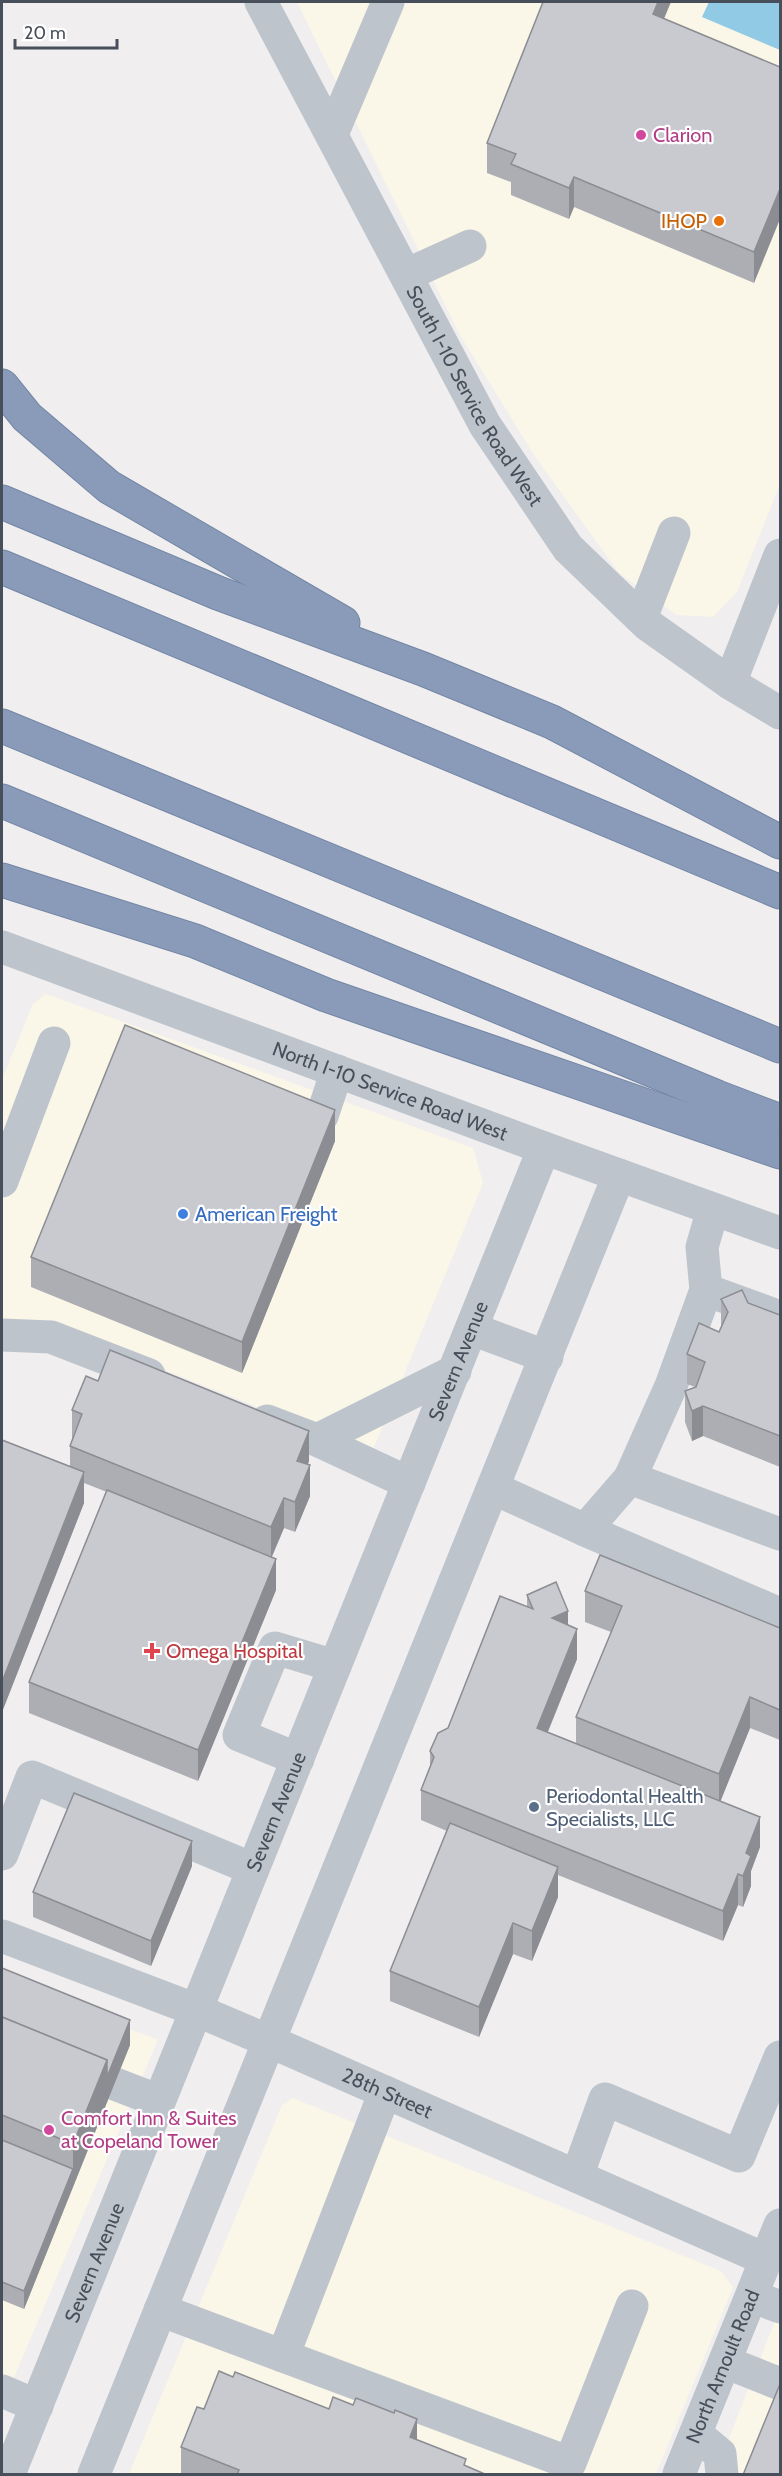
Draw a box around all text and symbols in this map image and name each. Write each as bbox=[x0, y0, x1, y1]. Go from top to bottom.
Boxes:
scale bar bbox=[15, 12, 117, 50]
text: 20 m bbox=[24, 22, 66, 44]
place label: Clarion bbox=[653, 123, 712, 147]
marker: Clarion bbox=[634, 128, 648, 142]
place label: IHOP bbox=[661, 209, 707, 233]
marker: IHOP bbox=[712, 214, 726, 228]
street label: South I-10 Service Road West bbox=[401, 281, 548, 511]
street label: North I-10 Service Road West bbox=[269, 1036, 511, 1146]
place label: American Freight bbox=[195, 1202, 338, 1226]
marker: American Freight bbox=[176, 1207, 190, 1221]
street label: Severn Avenue bbox=[423, 1298, 493, 1425]
place label: Omega Hospital bbox=[166, 1639, 303, 1663]
marker: Omega Hospital bbox=[143, 1642, 161, 1660]
street label: Severn Avenue bbox=[241, 1748, 311, 1875]
place label: Periodontal Health Specialists, LLC bbox=[546, 1784, 704, 1831]
marker: Periodontal Health Specialists, LLC bbox=[527, 1800, 541, 1814]
street label: 28th Street bbox=[338, 2063, 436, 2123]
place label: Comfort Inn & Suites at Copeland Tower bbox=[61, 2106, 236, 2153]
marker: Comfort Inn & Suites at Copeland Tower bbox=[42, 2123, 56, 2137]
street label: Severn Avenue bbox=[59, 2199, 129, 2326]
street label: North Arnoult Road bbox=[681, 2286, 765, 2447]

